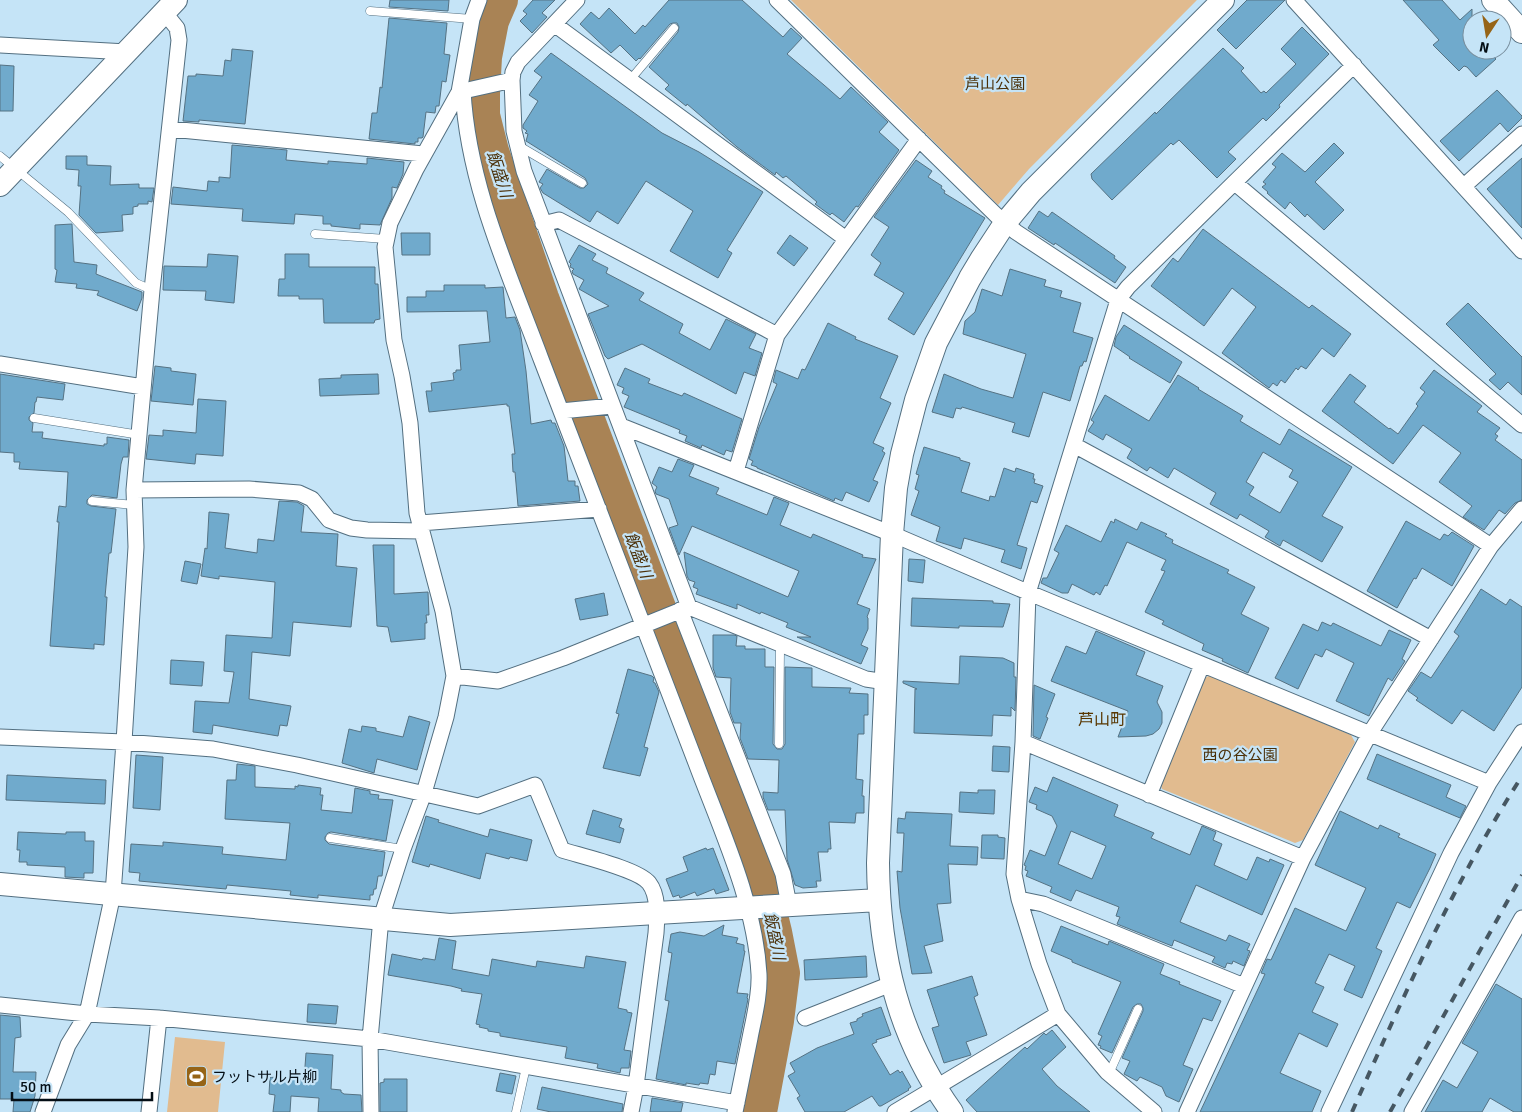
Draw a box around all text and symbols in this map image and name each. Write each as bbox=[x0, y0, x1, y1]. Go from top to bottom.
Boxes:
north arrow bbox=[1462, 10, 1512, 60]
text: N bbox=[1478, 38, 1491, 57]
park label: 芦山公園 bbox=[965, 75, 1025, 93]
water label: 飯盛川 bbox=[482, 148, 517, 202]
water label: 飯盛川 bbox=[620, 529, 657, 583]
district label: 芦山町 bbox=[1078, 710, 1126, 730]
park label: 西の谷公園 bbox=[1202, 746, 1278, 764]
water label: 飯盛川 bbox=[759, 911, 789, 964]
sports icon: フットサル片柳 bbox=[184, 1065, 208, 1089]
place label: フットサル片柳 bbox=[212, 1068, 317, 1086]
scale bar bbox=[12, 1070, 152, 1102]
text: 50 m bbox=[20, 1078, 51, 1096]

